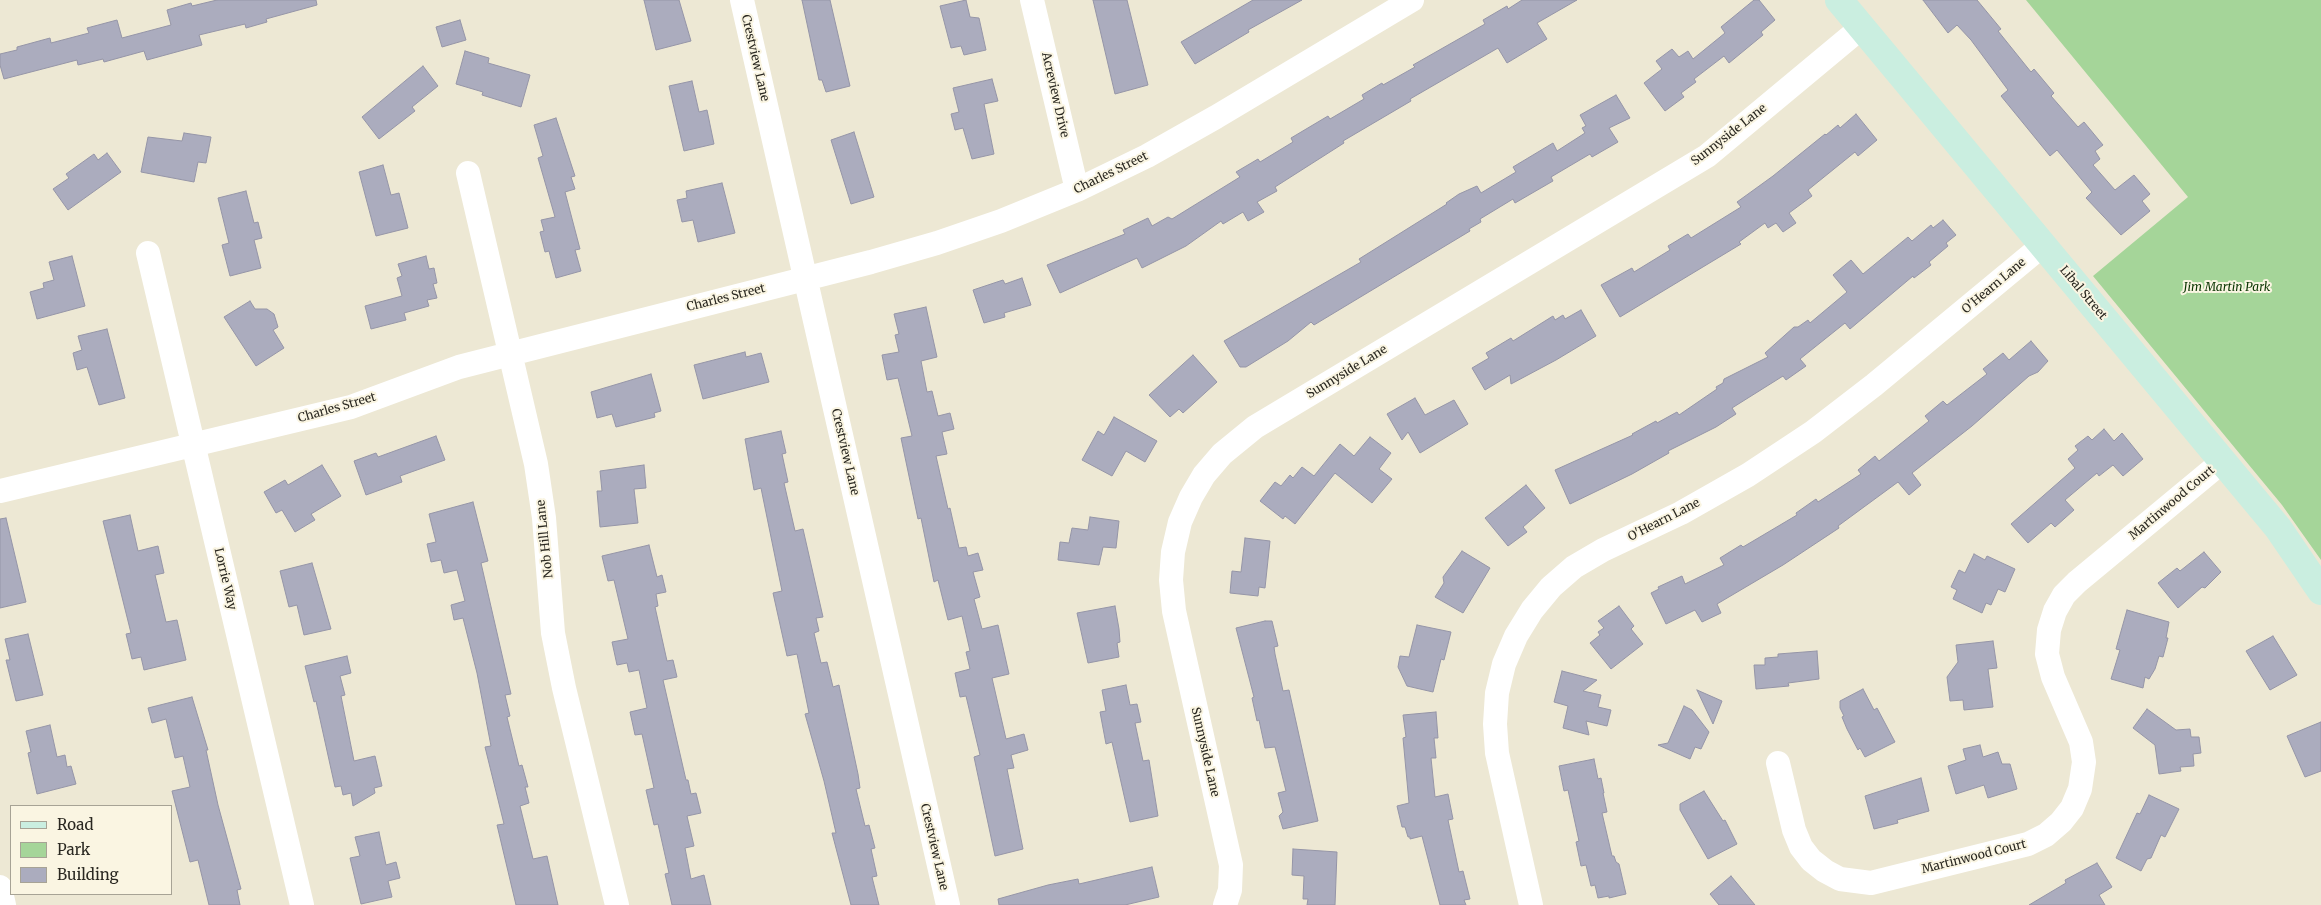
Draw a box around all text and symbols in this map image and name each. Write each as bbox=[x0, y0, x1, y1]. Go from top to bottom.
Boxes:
street label: Crestview Lane bbox=[738, 13, 772, 103]
street label: Acreview Drive bbox=[1038, 51, 1072, 139]
street label: Sunnyside Lane bbox=[1689, 101, 1769, 169]
street label: Charles Street bbox=[1072, 149, 1150, 197]
street label: O'Hearn Lane bbox=[1959, 255, 2029, 317]
street label: Libal Street bbox=[2056, 263, 2110, 323]
street label: Charles Street bbox=[685, 281, 767, 315]
park label: Jim Martin Park bbox=[2184, 281, 2270, 295]
street label: Sunnyside Lane bbox=[1304, 342, 1390, 402]
street label: Charles Street bbox=[296, 390, 378, 426]
street label: Crestview Lane bbox=[828, 407, 862, 497]
street label: Martinwood Court bbox=[2126, 463, 2218, 543]
street label: O'Hearn Lane bbox=[1626, 496, 1702, 544]
street label: Nob Hill Lane bbox=[534, 499, 556, 579]
street label: Lorrie Way bbox=[211, 547, 239, 611]
street label: Sunnyside Lane bbox=[1188, 706, 1222, 798]
street label: Crestview Lane bbox=[917, 802, 951, 892]
legend bbox=[10, 805, 172, 895]
text: Road bbox=[57, 815, 93, 834]
street label: Martinwood Court bbox=[1920, 837, 2028, 877]
text: Park bbox=[57, 840, 90, 859]
text: Building bbox=[57, 865, 119, 884]

